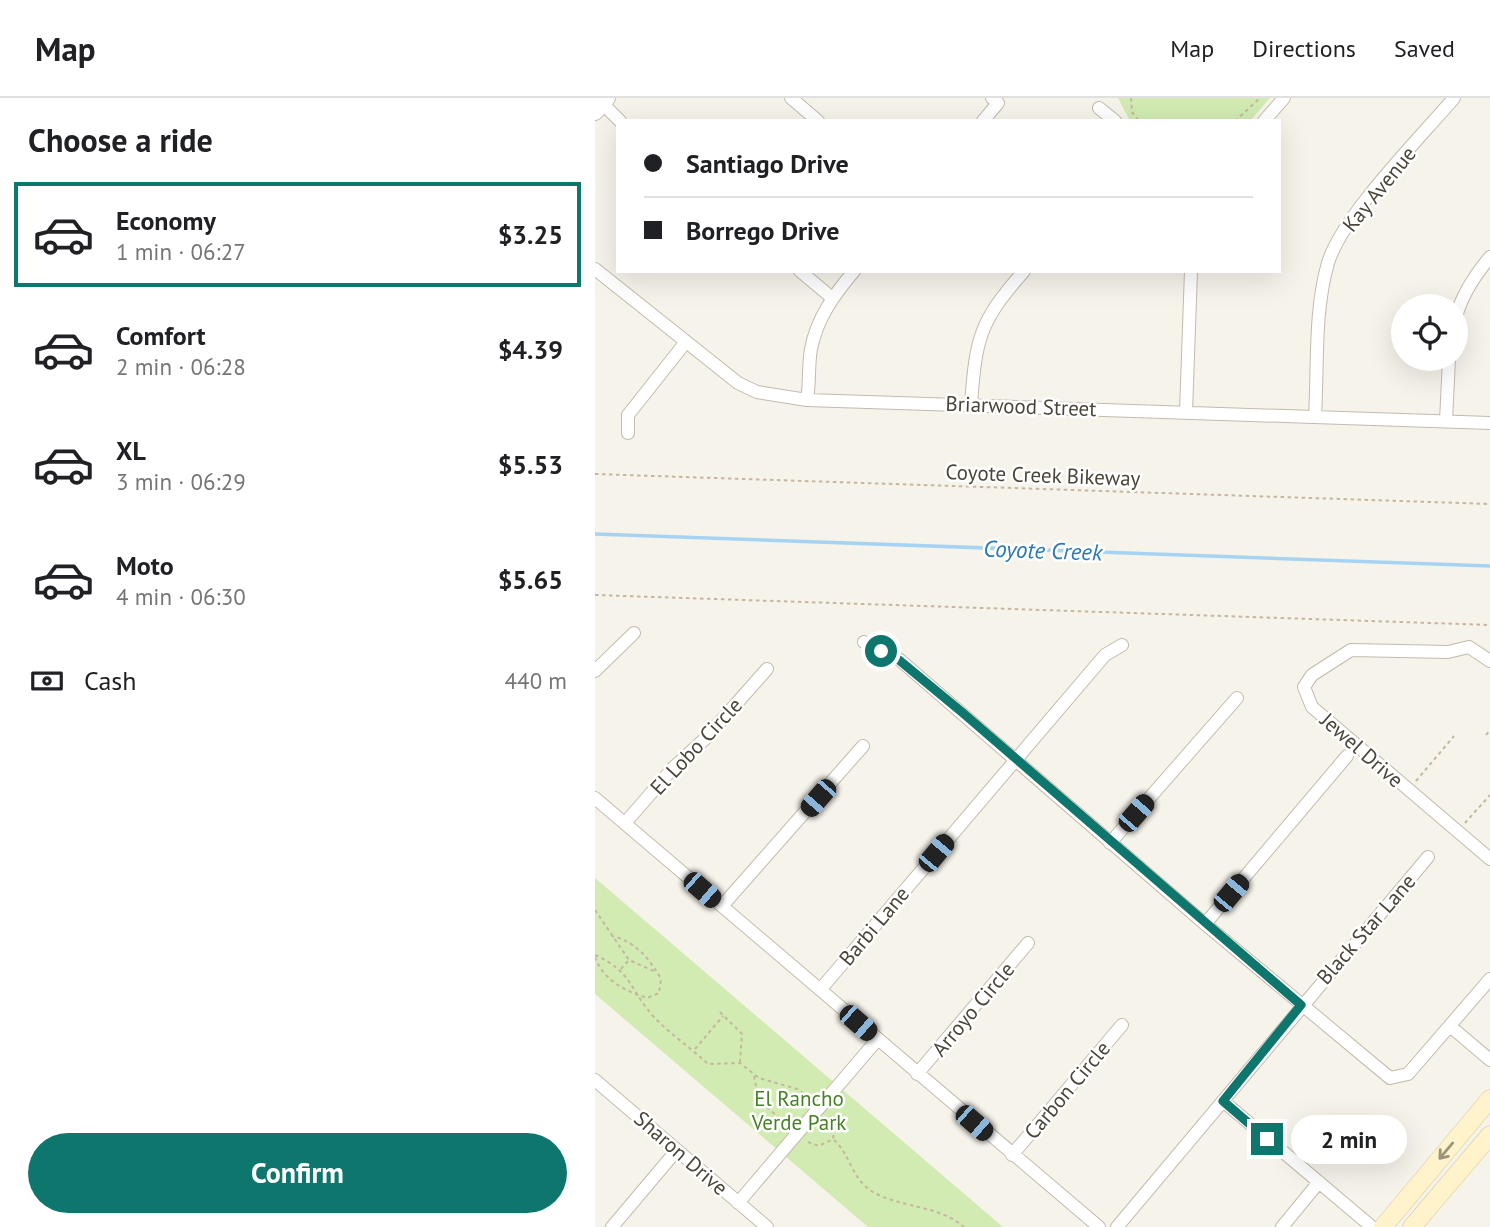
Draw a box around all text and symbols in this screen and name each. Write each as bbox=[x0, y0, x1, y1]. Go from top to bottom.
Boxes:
text: Map bbox=[35, 27, 96, 70]
text: Map bbox=[1170, 33, 1214, 64]
text: Directions bbox=[1252, 33, 1356, 64]
text: Saved bbox=[1394, 33, 1455, 64]
text: Choose a ride bbox=[28, 119, 213, 161]
street label: Kay Avenue bbox=[1336, 141, 1422, 237]
text: Santiago Drive bbox=[686, 147, 849, 180]
icon: car bbox=[32, 203, 95, 266]
text: Economy bbox=[116, 204, 216, 237]
text: Borrego Drive bbox=[686, 214, 840, 247]
text: $3.25 bbox=[498, 218, 563, 251]
text: 1 min · 06:27 bbox=[116, 237, 246, 266]
map controls bbox=[1391, 294, 1468, 371]
button: locate bbox=[1391, 294, 1468, 371]
icon: car bbox=[32, 318, 95, 381]
text: Comfort bbox=[116, 319, 206, 352]
text: $4.39 bbox=[498, 333, 563, 366]
text: 2 min · 06:28 bbox=[116, 352, 246, 381]
street label: Briarwood Street bbox=[945, 390, 1097, 422]
icon: car bbox=[32, 433, 95, 496]
text: XL bbox=[116, 434, 146, 467]
text: $5.53 bbox=[498, 448, 563, 481]
street label: Coyote Creek Bikeway bbox=[945, 458, 1141, 492]
text: 3 min · 06:29 bbox=[116, 467, 246, 496]
water label: Coyote Creek bbox=[983, 533, 1105, 567]
icon: car bbox=[32, 548, 95, 611]
text: Moto bbox=[116, 549, 174, 582]
text: $5.65 bbox=[498, 563, 563, 596]
text: 4 min · 06:30 bbox=[116, 582, 246, 611]
route start bbox=[865, 635, 897, 667]
icon: cash bbox=[28, 662, 66, 700]
text: Cash bbox=[84, 664, 136, 697]
text: 440 m bbox=[505, 666, 567, 695]
street label: El Lobo Circle bbox=[644, 692, 748, 800]
street label: Jewel Drive bbox=[1314, 706, 1409, 793]
car bbox=[797, 775, 840, 821]
car bbox=[1115, 790, 1158, 836]
car bbox=[915, 830, 958, 876]
car bbox=[680, 868, 725, 912]
street label: Black Star Lane bbox=[1311, 868, 1421, 990]
car bbox=[1210, 870, 1253, 916]
street label: Barbi Lane bbox=[833, 881, 915, 971]
street label: Arroyo Circle bbox=[926, 956, 1020, 1062]
car bbox=[836, 1001, 881, 1045]
street label: Carbon Circle bbox=[1018, 1035, 1116, 1145]
park label: El Rancho Verde Park bbox=[751, 1085, 846, 1136]
car bbox=[952, 1101, 997, 1145]
street label: Sharon Drive bbox=[629, 1105, 733, 1201]
callout: 2 min bbox=[1291, 1114, 1407, 1164]
route end bbox=[1251, 1123, 1283, 1155]
text: 2 min bbox=[1321, 1125, 1377, 1154]
button: Confirm bbox=[28, 1133, 567, 1213]
one-way arrow bbox=[1438, 1142, 1454, 1160]

